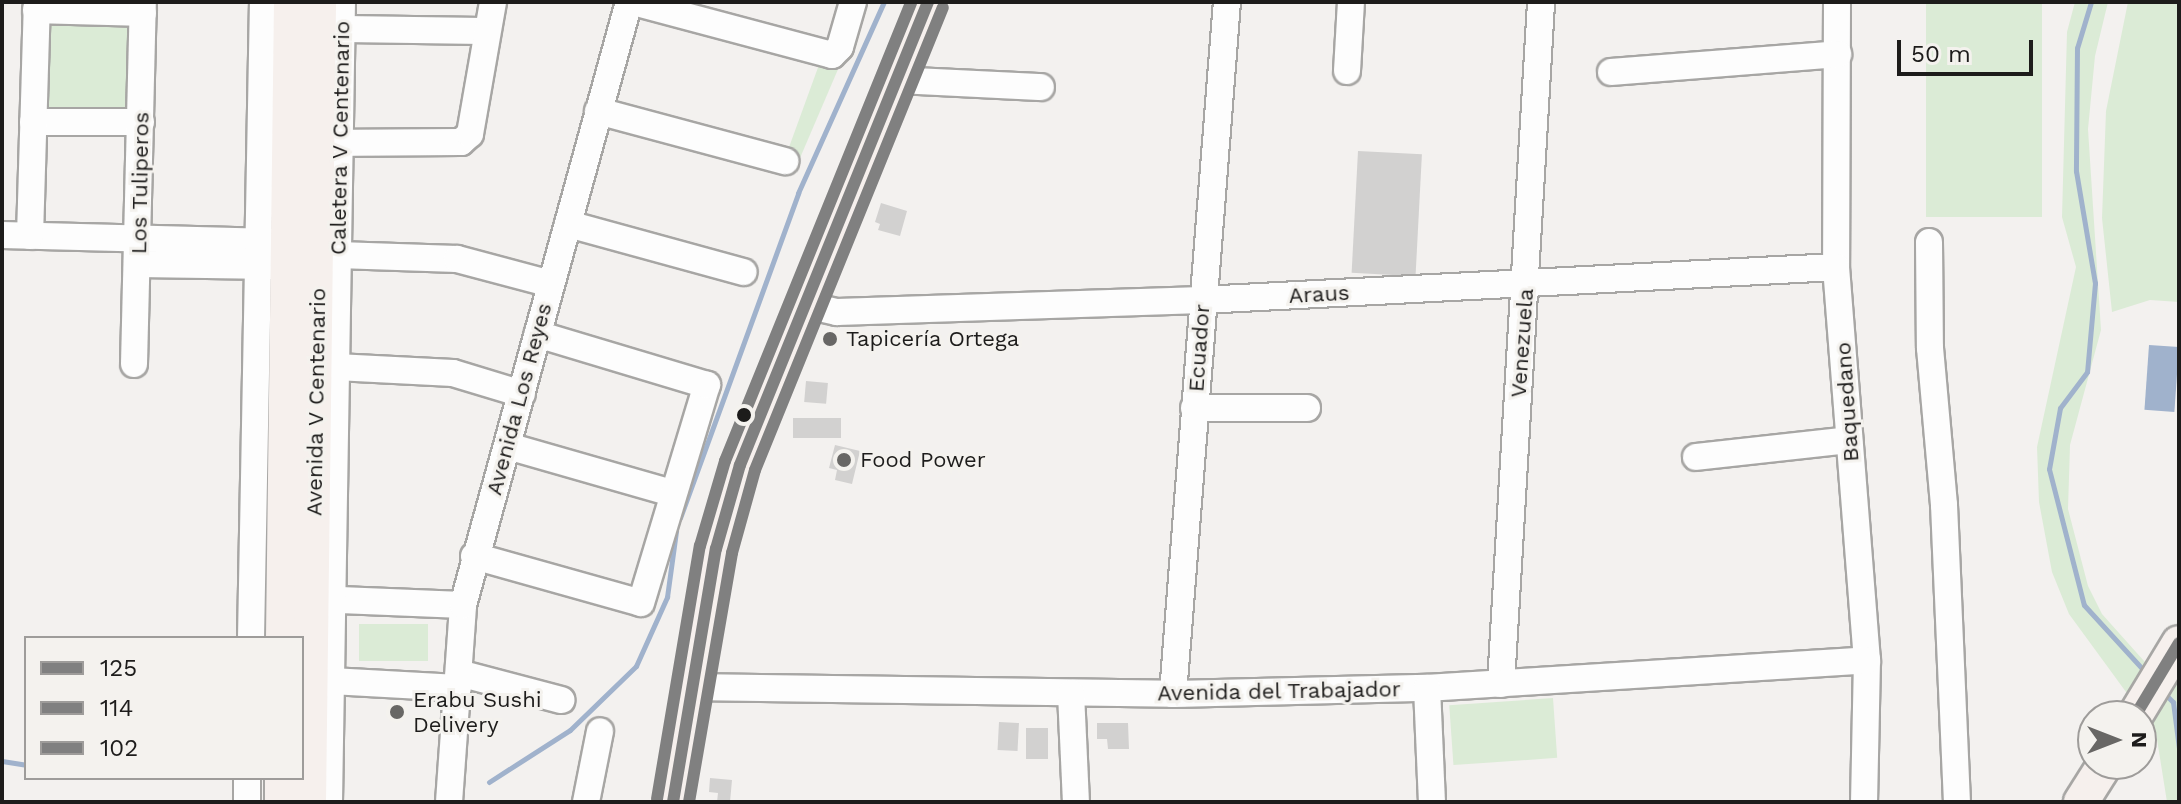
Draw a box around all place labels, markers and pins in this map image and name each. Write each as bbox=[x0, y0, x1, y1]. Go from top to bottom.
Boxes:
place label: Tapicería Ortega bbox=[846, 326, 1020, 352]
marker: Tapicería Ortega bbox=[821, 330, 839, 348]
unlabelled marker bbox=[736, 407, 752, 423]
place label: Food Power bbox=[860, 447, 986, 473]
marker: Food Power bbox=[835, 451, 853, 469]
place label: Erabu Sushi Delivery bbox=[413, 686, 542, 738]
marker: Erabu Sushi Delivery bbox=[388, 703, 406, 721]

